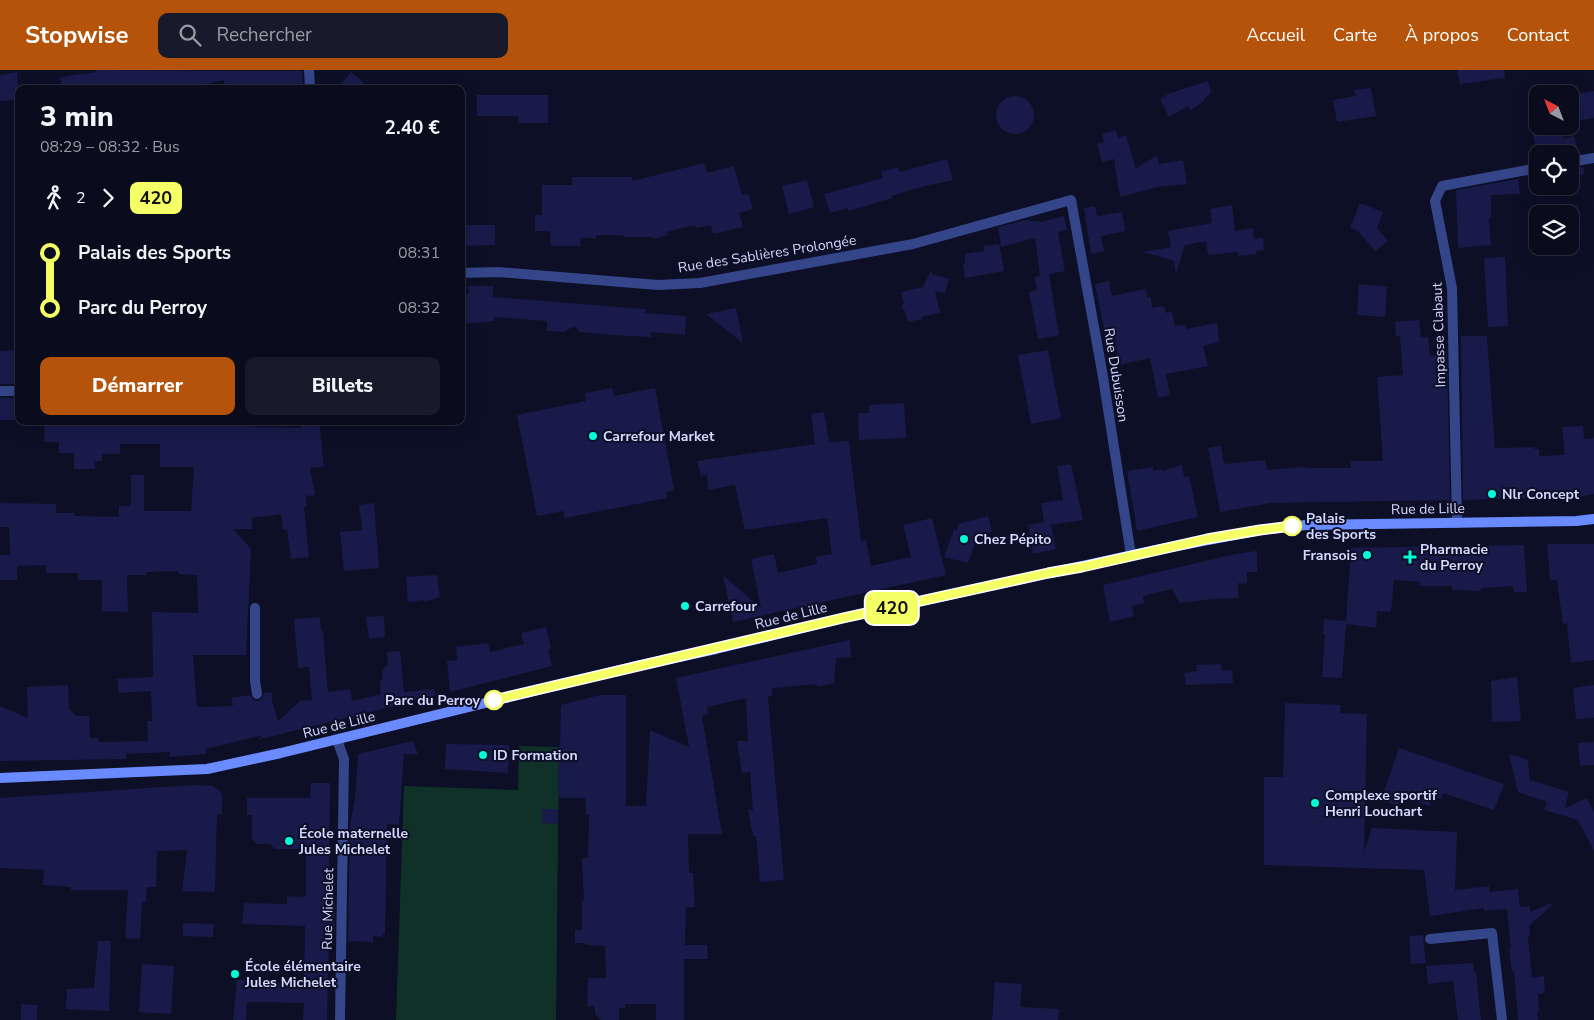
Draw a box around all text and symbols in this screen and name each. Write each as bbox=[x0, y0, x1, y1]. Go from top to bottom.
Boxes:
search box bbox=[158, 13, 508, 58]
text: Stopwise bbox=[25, 19, 128, 51]
icon: search bbox=[176, 21, 204, 49]
text: Rechercher bbox=[216, 22, 312, 48]
text: Accueil bbox=[1246, 23, 1305, 47]
text: Carte bbox=[1333, 23, 1377, 47]
text: À propos bbox=[1405, 23, 1479, 47]
text: Contact bbox=[1507, 23, 1569, 47]
north arrow bbox=[1529, 85, 1579, 135]
map controls bbox=[1529, 85, 1579, 255]
text: 3 min bbox=[40, 98, 114, 136]
text: 2.40 € bbox=[385, 115, 440, 141]
text: 08:29 – 08:32 · Bus bbox=[40, 136, 180, 158]
button: locate bbox=[1529, 145, 1579, 195]
icon: walk bbox=[40, 184, 68, 212]
icon: forward bbox=[94, 184, 122, 212]
text: 420 bbox=[140, 186, 172, 210]
text: 2 bbox=[76, 187, 86, 209]
button: layers bbox=[1529, 205, 1579, 255]
street label: Rue des Sablières Prolongée bbox=[676, 231, 858, 277]
text: Palais des Sports bbox=[78, 240, 231, 266]
text: 08:31 bbox=[398, 242, 440, 264]
street label: Impasse Clabaut bbox=[1428, 282, 1450, 388]
text: Parc du Perroy bbox=[78, 295, 207, 321]
text: 08:32 bbox=[398, 297, 440, 319]
street label: Rue Dubuisson bbox=[1099, 327, 1133, 423]
button: Démarrer bbox=[40, 357, 235, 415]
button: Billets bbox=[245, 357, 440, 415]
place label: Carrefour Market bbox=[603, 427, 715, 446]
marker: Carrefour Market bbox=[587, 430, 599, 442]
place label: Nlr Concept bbox=[1502, 485, 1580, 504]
marker: Nlr Concept bbox=[1486, 488, 1498, 500]
street label: Rue de Lille bbox=[1391, 499, 1465, 519]
place label: Palais des Sports bbox=[1306, 509, 1376, 544]
marker: Palais des Sports bbox=[1282, 516, 1302, 536]
place label: Chez Pépito bbox=[974, 530, 1051, 549]
marker: Chez Pépito bbox=[958, 533, 970, 545]
place label: Pharmacie du Perroy bbox=[1420, 540, 1489, 575]
place label: Fransois bbox=[1303, 546, 1357, 565]
marker: Fransois bbox=[1361, 549, 1373, 561]
marker: Pharmacie du Perroy bbox=[1404, 551, 1416, 563]
line badge: 420 bbox=[863, 592, 921, 624]
text: 420 bbox=[876, 596, 908, 620]
place label: Carrefour bbox=[695, 597, 757, 616]
street label: Rue de Lille bbox=[753, 598, 829, 634]
marker: Carrefour bbox=[679, 600, 691, 612]
marker: Parc du Perroy bbox=[484, 690, 504, 710]
place label: Parc du Perroy bbox=[385, 691, 481, 710]
street label: Rue de Lille bbox=[301, 707, 377, 743]
place label: ID Formation bbox=[493, 746, 578, 765]
marker: ID Formation bbox=[477, 749, 489, 761]
place label: Complexe sportif Henri Louchart bbox=[1325, 786, 1438, 821]
marker: Complexe sportif Henri Louchart bbox=[1309, 797, 1321, 809]
place label: École maternelle Jules Michelet bbox=[298, 824, 409, 859]
marker: École maternelle Jules Michelet bbox=[283, 835, 295, 847]
street label: Rue Michelet bbox=[318, 868, 338, 950]
place label: École élémentaire Jules Michelet bbox=[244, 957, 361, 992]
marker: École élémentaire Jules Michelet bbox=[229, 968, 241, 980]

